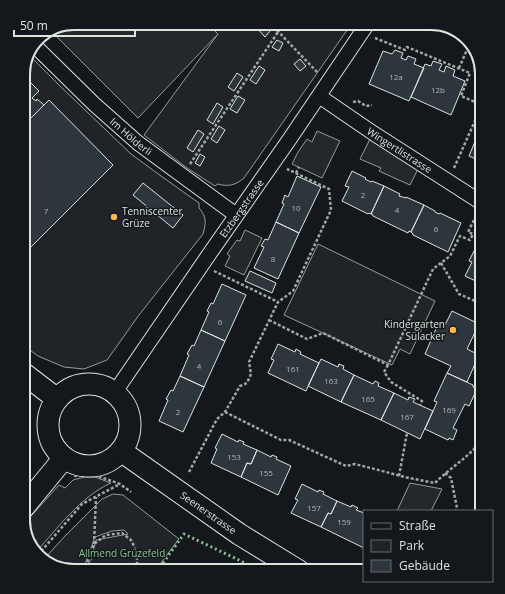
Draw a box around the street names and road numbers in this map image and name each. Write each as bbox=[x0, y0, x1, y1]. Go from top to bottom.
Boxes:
street label: Im Hölderli bbox=[107, 114, 155, 158]
street label: Wingertlistrasse bbox=[364, 124, 435, 176]
street label: Etzbergstrasse bbox=[216, 176, 267, 240]
street label: Seenerstrasse bbox=[178, 488, 240, 537]

